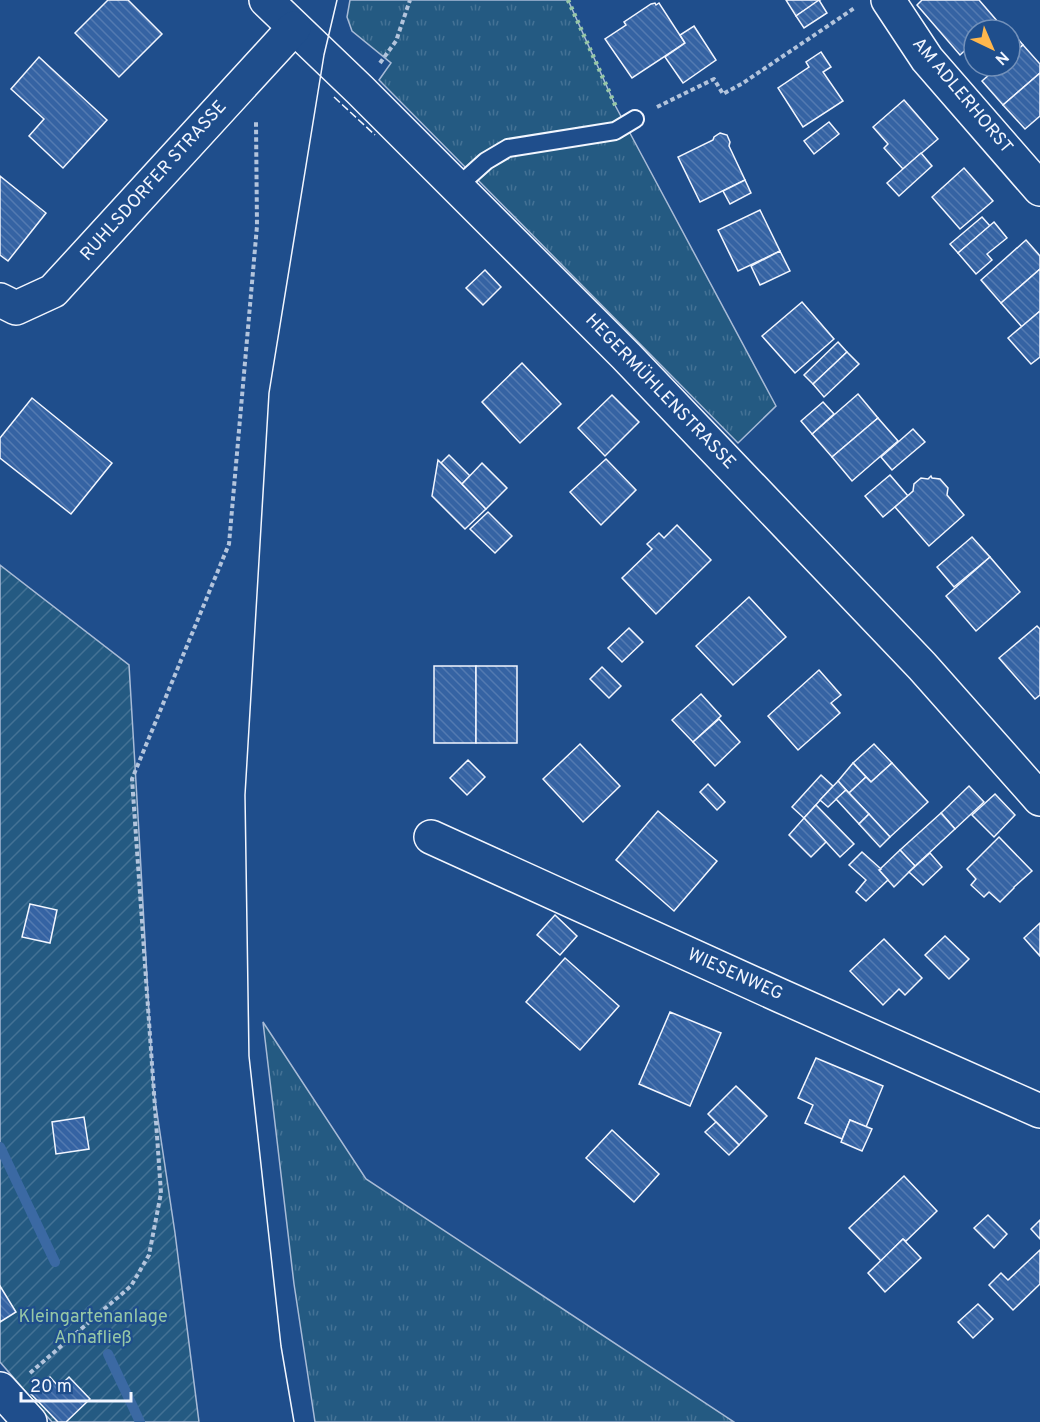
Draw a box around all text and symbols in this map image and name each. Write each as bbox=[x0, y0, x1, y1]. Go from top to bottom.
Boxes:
north arrow bbox=[962, 18, 1022, 78]
street label: AM ADLERHORST bbox=[907, 33, 1017, 159]
text: N bbox=[990, 46, 1012, 69]
street label: RUHLSDORFER STRASSE bbox=[76, 96, 232, 266]
street label: HEGERMÜHLENSTRASSE bbox=[580, 308, 742, 475]
street label: WIESENWEG bbox=[684, 944, 786, 1006]
park label: Kleingartenanlage Annafließ bbox=[18, 1306, 168, 1350]
scale bar bbox=[21, 1365, 130, 1403]
text: 20 m bbox=[30, 1376, 72, 1399]

